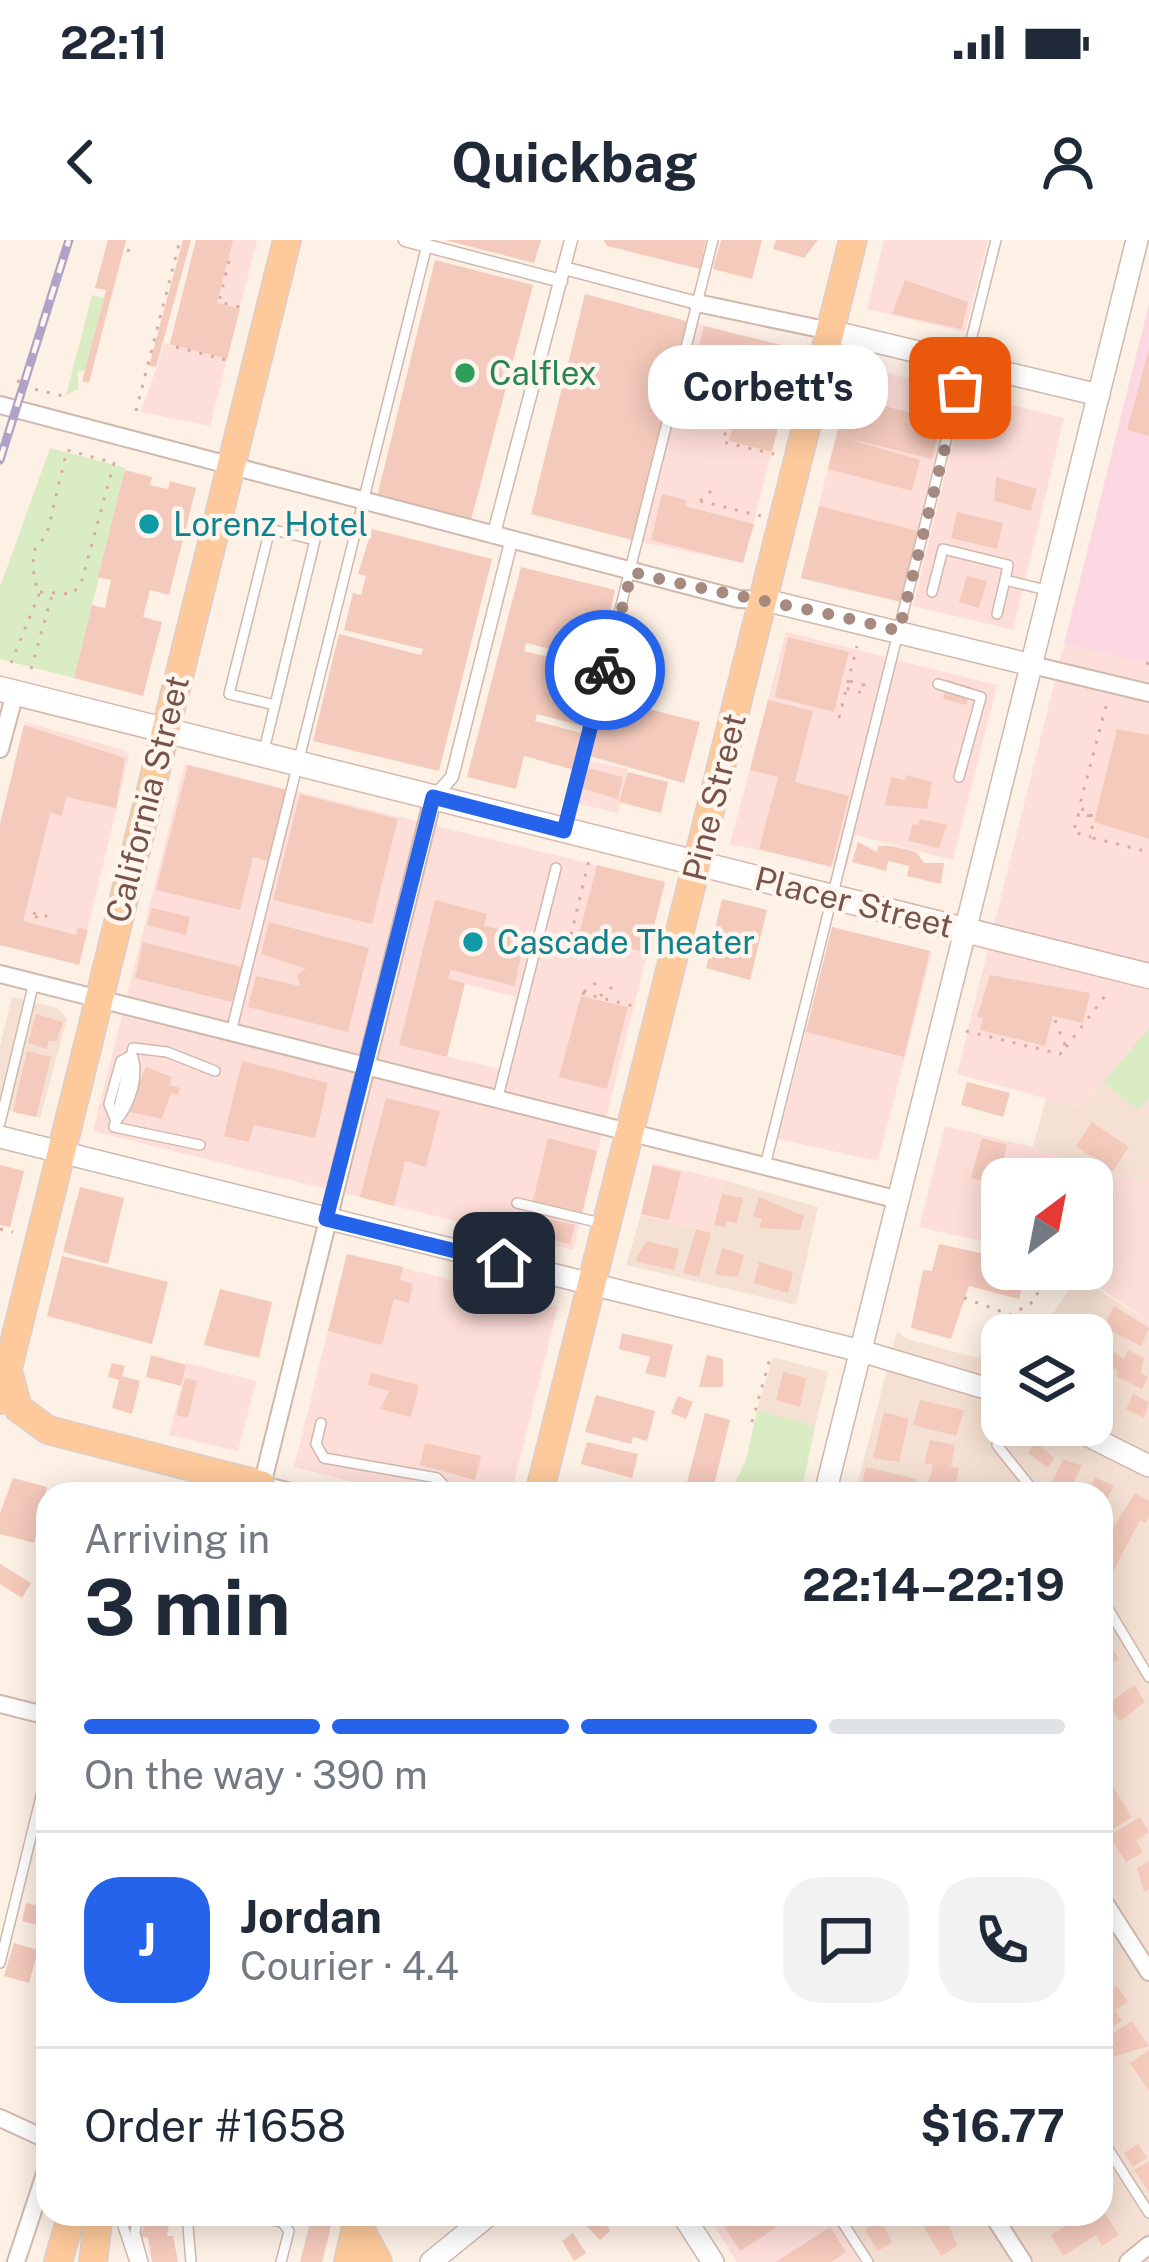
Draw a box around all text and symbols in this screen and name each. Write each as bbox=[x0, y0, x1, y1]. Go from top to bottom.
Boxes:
text: 22:11 bbox=[60, 16, 168, 69]
icon: back bbox=[48, 129, 114, 195]
icon: person bbox=[1035, 129, 1101, 195]
text: Quickbag bbox=[451, 131, 698, 194]
pin bbox=[909, 337, 1011, 439]
callout: Corbett's bbox=[648, 346, 888, 430]
place label: Calflex bbox=[489, 354, 597, 392]
icon: bag bbox=[927, 355, 993, 421]
marker: Calflex bbox=[452, 360, 478, 386]
text: Corbett's bbox=[682, 364, 854, 410]
place label: Lorenz Hotel bbox=[173, 505, 368, 543]
marker: Lorenz Hotel bbox=[136, 511, 162, 537]
courier bbox=[545, 610, 665, 730]
icon: bike bbox=[572, 637, 638, 703]
street label: California Street bbox=[98, 672, 196, 926]
street label: Pine Street bbox=[675, 709, 753, 885]
street label: Placer Street bbox=[751, 859, 957, 945]
place label: Cascade Theater bbox=[497, 923, 755, 961]
marker: Cascade Theater bbox=[460, 929, 486, 955]
north arrow bbox=[981, 1158, 1113, 1290]
map controls bbox=[981, 1158, 1113, 1446]
pin bbox=[453, 1212, 555, 1314]
icon: home bbox=[471, 1230, 537, 1296]
button: layers bbox=[981, 1314, 1113, 1446]
text: Arriving in bbox=[84, 1516, 270, 1562]
text: 22:14–22:19 bbox=[802, 1558, 1065, 1611]
text: 3 min bbox=[84, 1561, 291, 1653]
text: On the way · 390 m bbox=[84, 1752, 428, 1798]
button: chat bbox=[783, 1877, 909, 2003]
button: phone bbox=[939, 1877, 1065, 2003]
text: Jordan bbox=[240, 1890, 382, 1943]
text: J bbox=[138, 1913, 156, 1966]
text: Courier · 4.4 bbox=[240, 1943, 459, 1989]
text: Order #1658 bbox=[84, 2099, 346, 2152]
text: $16.77 bbox=[920, 2099, 1065, 2152]

